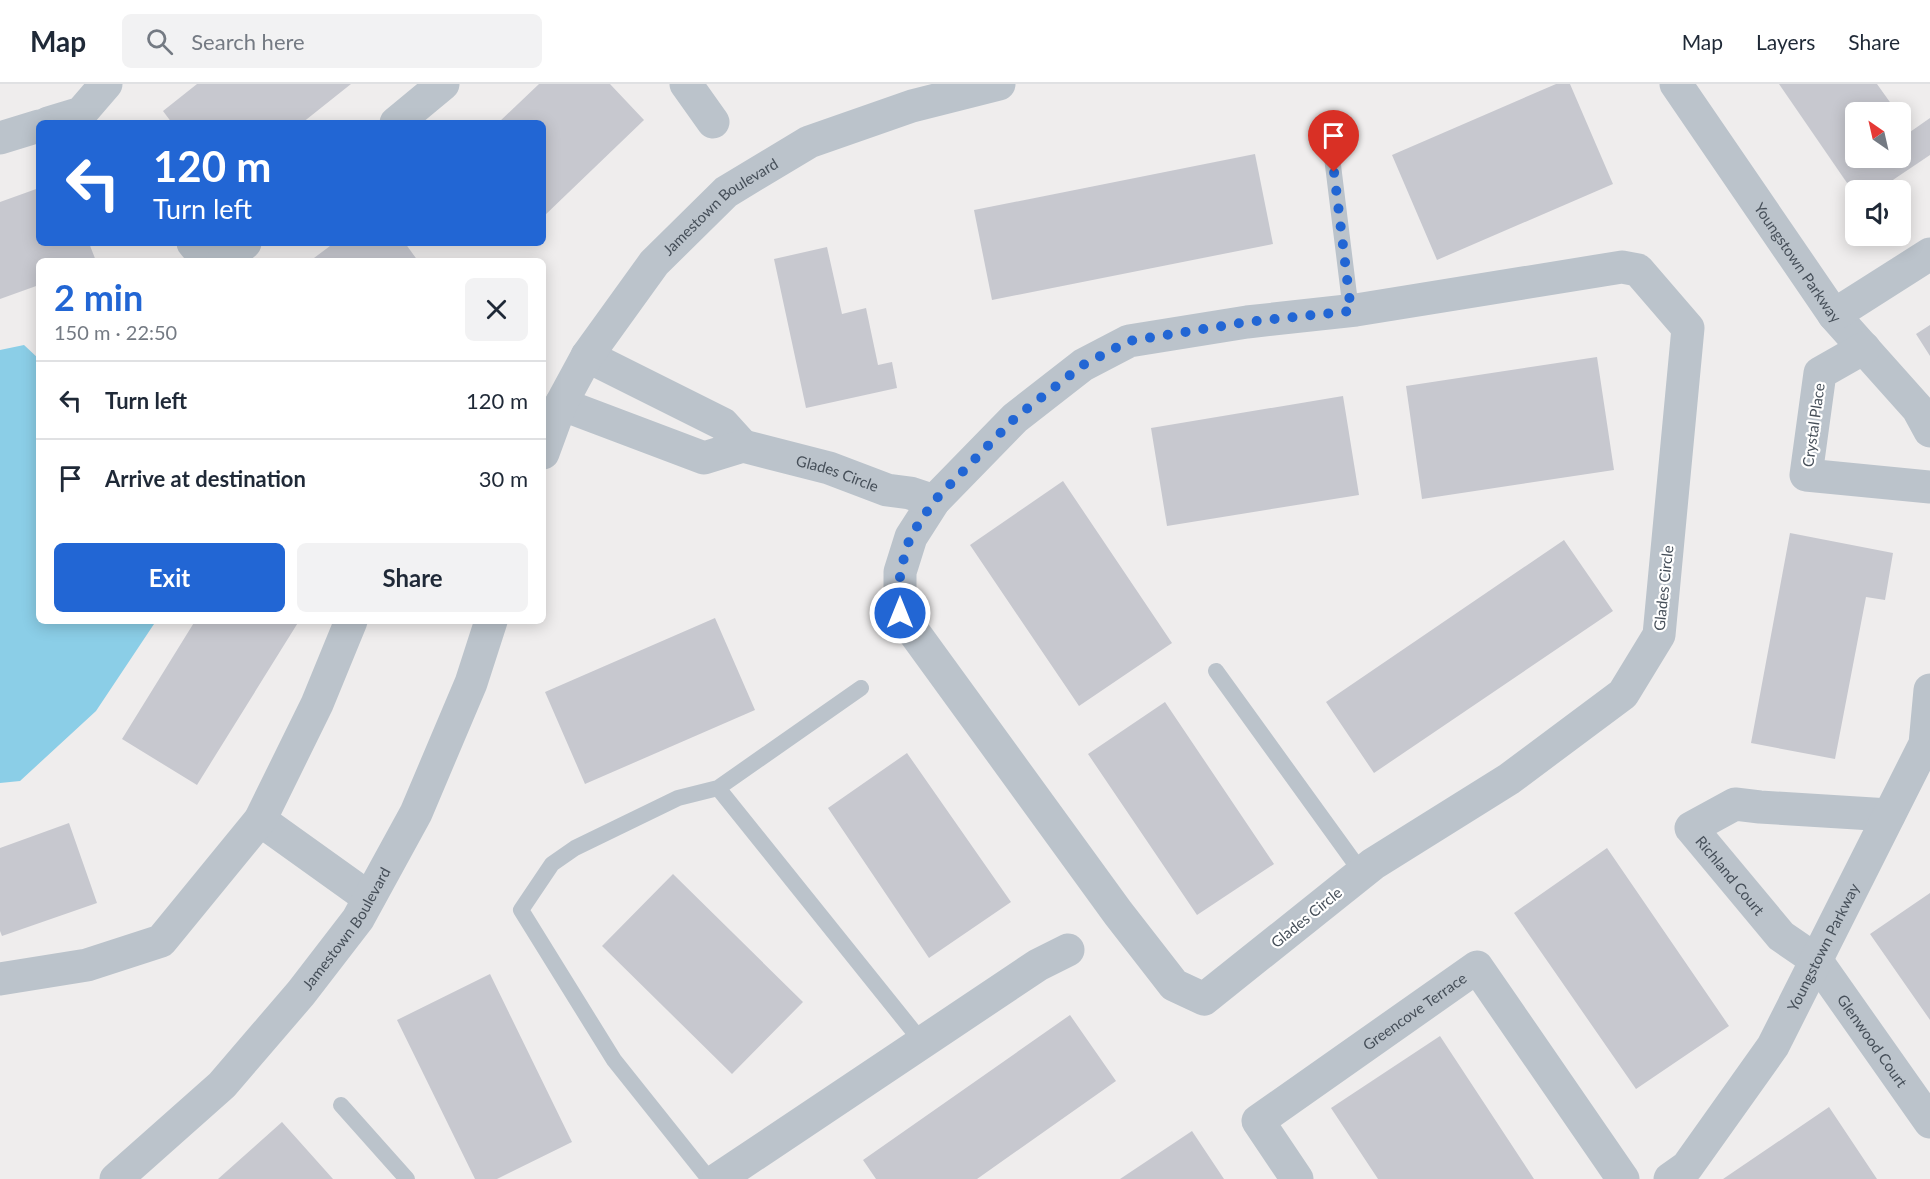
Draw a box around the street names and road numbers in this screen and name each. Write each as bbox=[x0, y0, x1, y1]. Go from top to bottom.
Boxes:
street label: Jamestown Boulevard bbox=[659, 154, 781, 259]
street label: Youngstown Parkway bbox=[1751, 199, 1845, 326]
street label: Crystal Place bbox=[1798, 382, 1828, 468]
street label: Glades Circle bbox=[794, 451, 881, 495]
street label: Glades Circle bbox=[1650, 544, 1676, 632]
street label: Richland Court bbox=[1692, 832, 1769, 919]
street label: Jamestown Boulevard bbox=[298, 864, 394, 993]
street label: Youngstown Parkway bbox=[1783, 880, 1863, 1014]
street label: Glades Circle bbox=[1267, 883, 1345, 951]
street label: Greencove Terrace bbox=[1359, 968, 1470, 1054]
street label: Glenwood Court bbox=[1834, 991, 1912, 1091]

